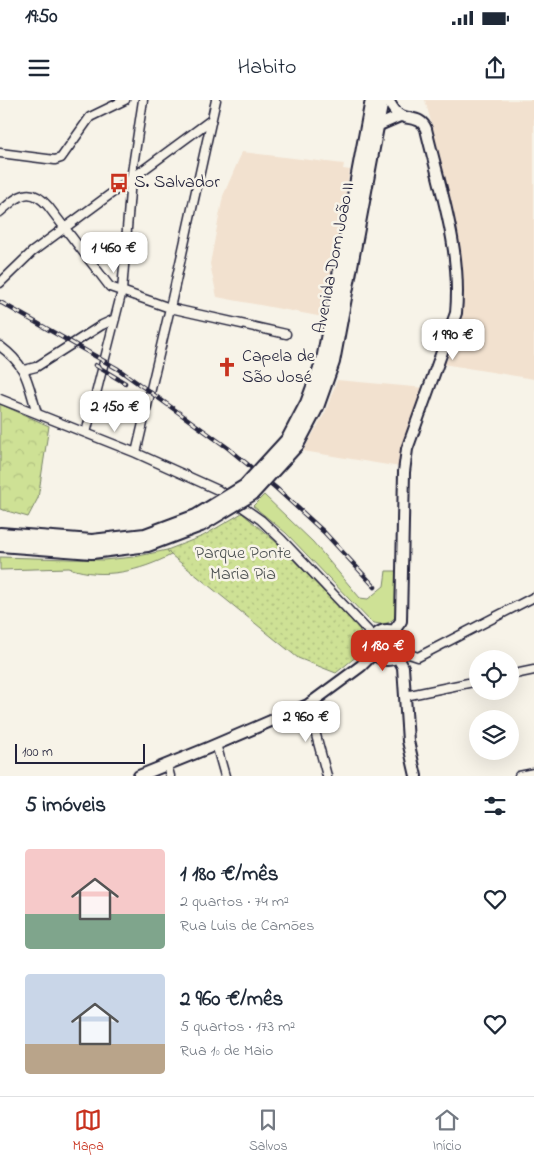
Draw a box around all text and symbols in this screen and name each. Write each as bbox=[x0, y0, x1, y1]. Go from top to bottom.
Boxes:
text: 19:50 bbox=[25, 4, 57, 31]
text: Habito bbox=[237, 52, 297, 84]
icon: menu bbox=[25, 54, 53, 82]
icon: share bbox=[481, 54, 509, 82]
place label: S. Salvador bbox=[134, 170, 220, 196]
bus stop icon: S. Salvador bbox=[108, 172, 130, 194]
street label: Avenida Dom João II bbox=[308, 180, 362, 336]
pin: 1 460 € bbox=[68, 232, 160, 274]
text: 1 460 € bbox=[92, 236, 136, 260]
pin: 1 990 € bbox=[407, 318, 499, 361]
text: 1 990 € bbox=[433, 323, 473, 347]
place label: Capela de São José bbox=[242, 344, 316, 391]
church icon: Capela de São José bbox=[216, 356, 238, 378]
pin: 2 150 € bbox=[69, 390, 161, 433]
text: 2 150 € bbox=[91, 395, 139, 419]
park label: Parque Ponte Maria Pia bbox=[195, 541, 292, 588]
pin: 1 180 € bbox=[337, 630, 429, 672]
text: 1 180 € bbox=[362, 634, 404, 658]
map controls bbox=[469, 650, 519, 760]
button: locate bbox=[469, 650, 519, 700]
pin: 2 960 € bbox=[260, 700, 352, 743]
text: 2 960 € bbox=[283, 705, 329, 729]
button: layers bbox=[469, 710, 519, 760]
scale bar bbox=[15, 741, 145, 764]
text: 100 m bbox=[22, 742, 53, 763]
text: 5 imóveis bbox=[25, 791, 106, 821]
icon: filters bbox=[481, 792, 509, 820]
text: 1 180 €/mês bbox=[180, 860, 278, 890]
icon: home bbox=[65, 869, 125, 929]
icon: heart bbox=[481, 885, 509, 913]
text: 2 quartos · 74 m² bbox=[180, 890, 289, 914]
text: Rua Luis de Camões bbox=[180, 914, 314, 938]
text: 2 960 €/mês bbox=[180, 985, 283, 1015]
icon: home bbox=[65, 994, 125, 1054]
icon: heart bbox=[481, 1010, 509, 1038]
text: 5 quartos · 173 m² bbox=[180, 1015, 295, 1039]
text: Rua 1º de Maio bbox=[180, 1039, 273, 1063]
tab: Mapa bbox=[73, 1106, 104, 1157]
tab: Salvos bbox=[249, 1106, 288, 1157]
tab: Início bbox=[433, 1106, 461, 1157]

